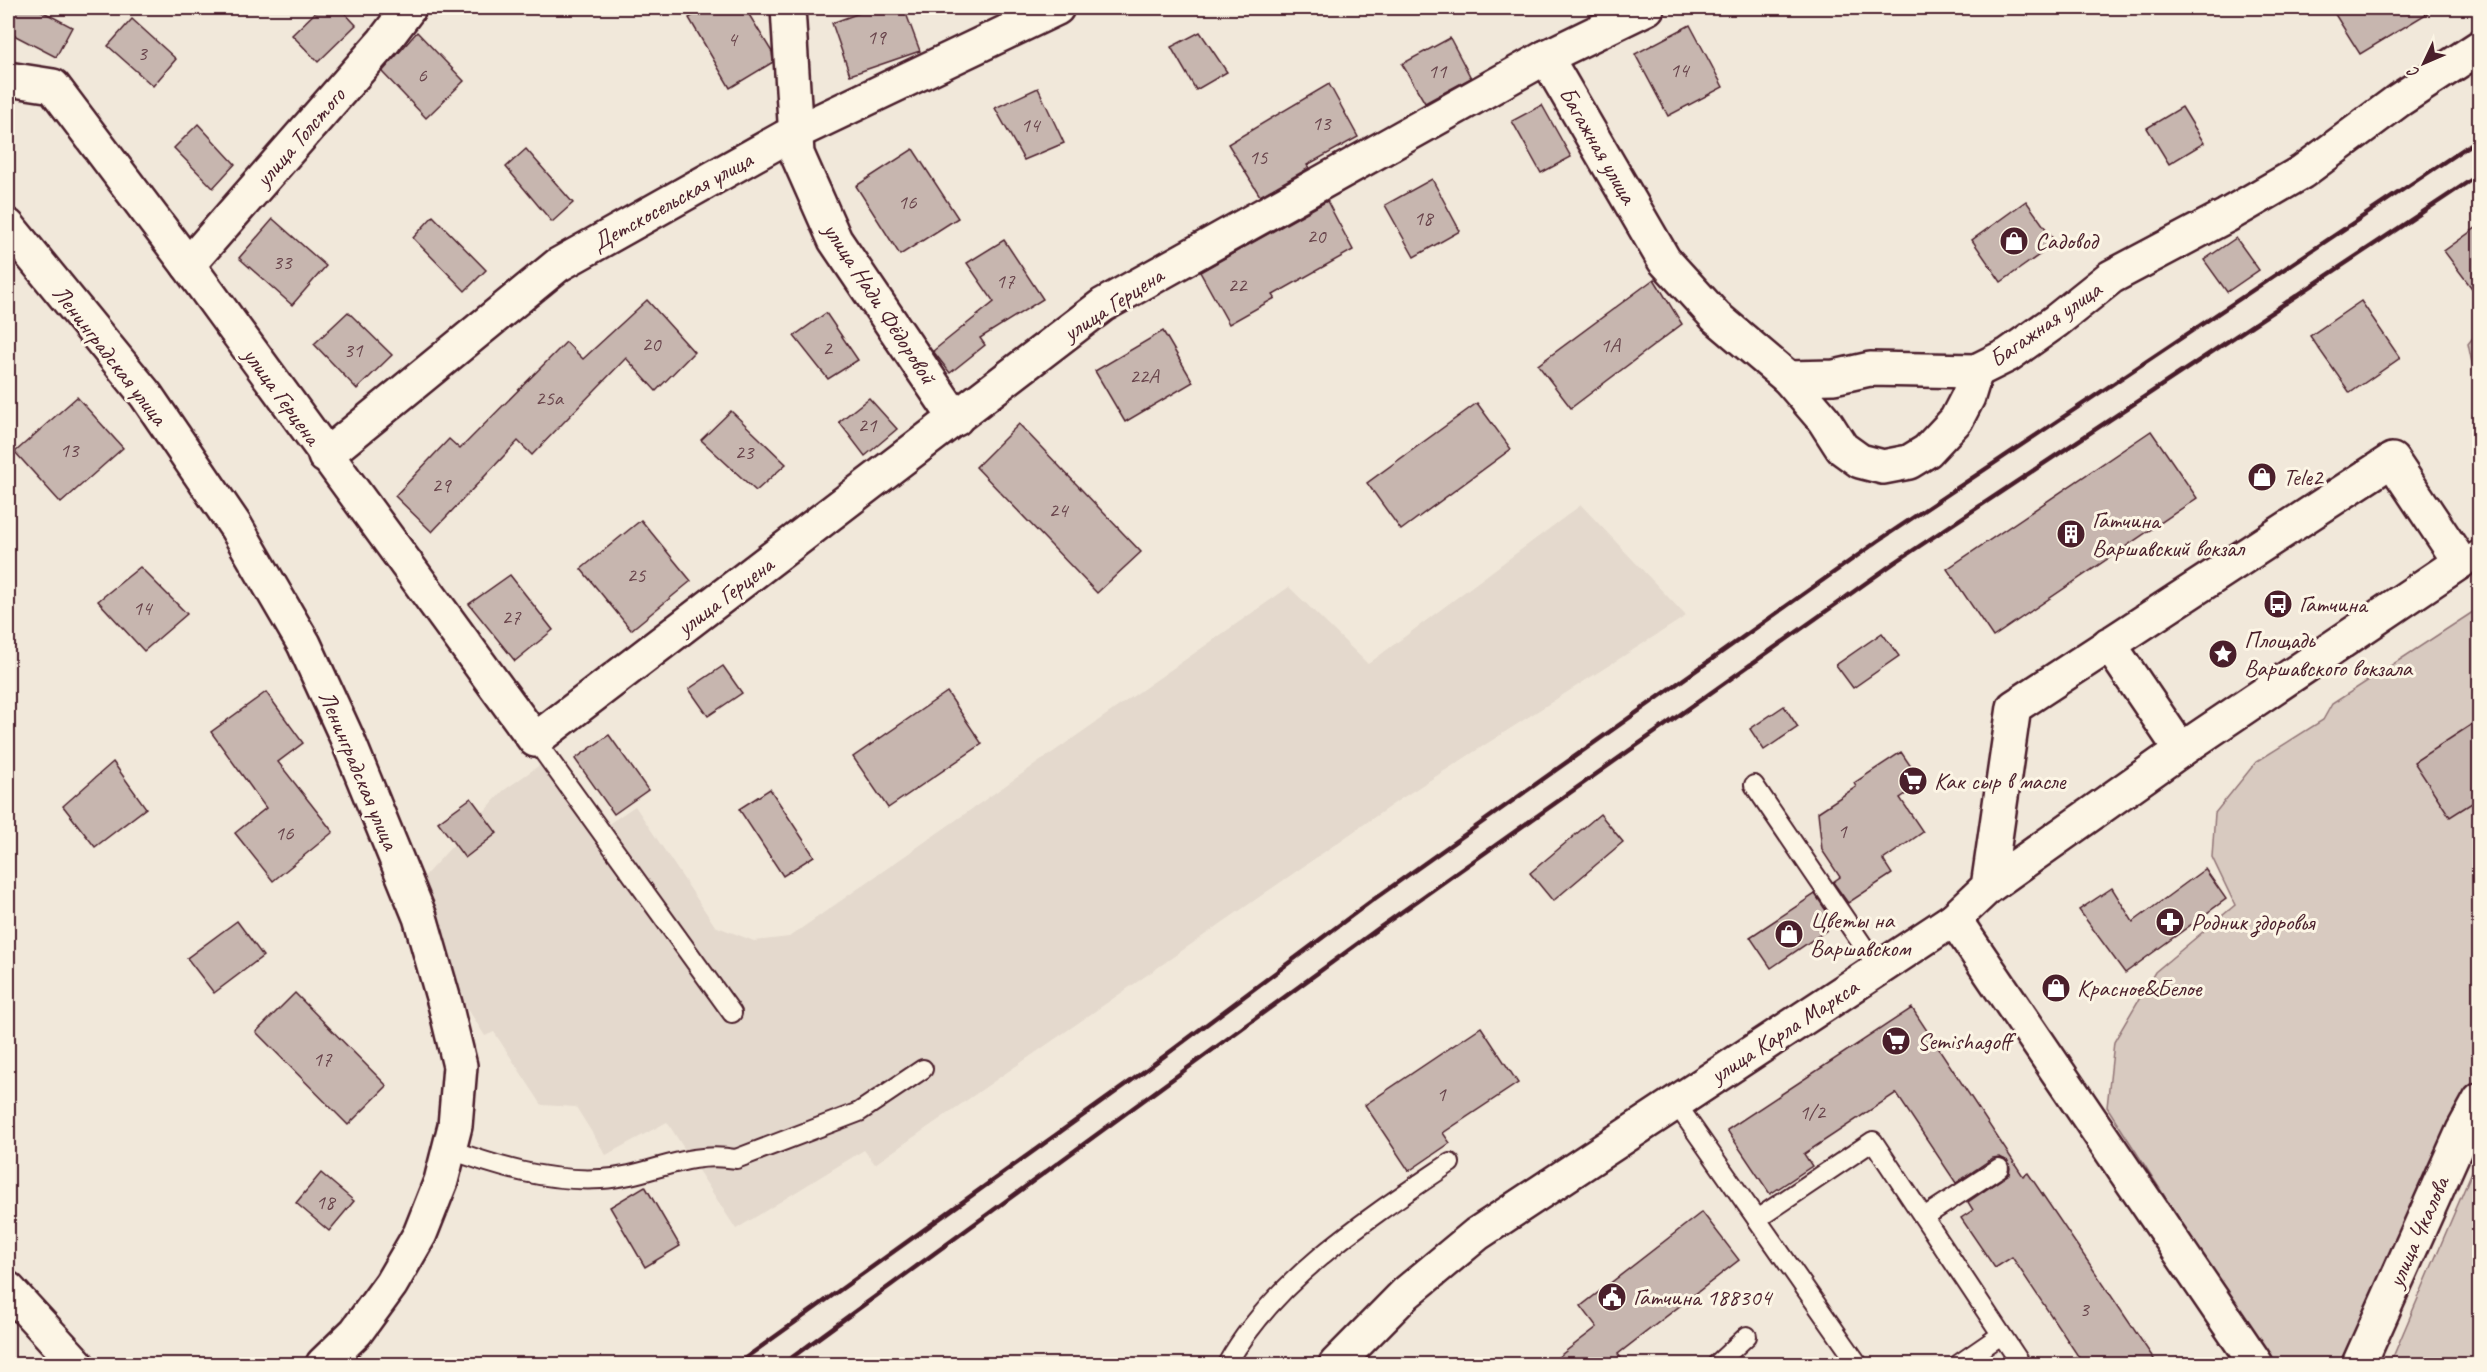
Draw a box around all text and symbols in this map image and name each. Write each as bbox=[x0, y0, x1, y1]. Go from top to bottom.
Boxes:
house number: 19 bbox=[867, 24, 887, 50]
house number: 4 bbox=[727, 26, 739, 52]
north arrow bbox=[2394, 33, 2454, 93]
house number: 3 bbox=[137, 40, 148, 66]
house number: 14 bbox=[1670, 57, 1691, 83]
house number: 11 bbox=[1428, 58, 1448, 84]
text: С bbox=[2403, 61, 2424, 82]
house number: 6 bbox=[417, 62, 427, 88]
street label: улица Толстого bbox=[247, 80, 352, 195]
street label: Багажная улица bbox=[1552, 81, 1644, 210]
house number: 13 bbox=[1312, 110, 1332, 136]
house number: 14 bbox=[1021, 112, 1042, 138]
street label: Детскосельская улица bbox=[586, 144, 759, 258]
house number: 15 bbox=[1249, 144, 1269, 170]
house number: 16 bbox=[898, 189, 917, 215]
house number: 18 bbox=[1414, 205, 1435, 231]
street label: улица Нади Фёдоровой bbox=[816, 215, 944, 391]
house number: 20 bbox=[1307, 223, 1327, 249]
shop icon: Садовод bbox=[1998, 225, 2030, 257]
place label: Садовод bbox=[2035, 226, 2100, 256]
house number: 33 bbox=[273, 249, 293, 275]
street label: улица Герцена bbox=[1055, 259, 1171, 349]
house number: 17 bbox=[996, 268, 1016, 294]
house number: 22 bbox=[1228, 272, 1248, 298]
street label: Багажная улица bbox=[1983, 273, 2108, 374]
street label: Ленинградская улица bbox=[46, 279, 175, 432]
house number: 20 bbox=[642, 331, 662, 357]
house number: 1А bbox=[1600, 332, 1621, 358]
house number: 2 bbox=[822, 335, 833, 361]
house number: 31 bbox=[344, 337, 364, 363]
street label: улица Герцена bbox=[235, 340, 329, 453]
house number: 22А bbox=[1129, 363, 1160, 389]
house number: 25а bbox=[535, 385, 565, 411]
house number: 21 bbox=[858, 412, 878, 438]
house number: 13 bbox=[60, 437, 80, 463]
house number: 23 bbox=[735, 439, 755, 465]
shop icon: Tele2 bbox=[2246, 461, 2278, 493]
place label: Tele2 bbox=[2283, 462, 2325, 492]
house number: 29 bbox=[432, 472, 452, 498]
house number: 24 bbox=[1049, 497, 1070, 523]
place label: Гатчина Варшавский вокзал bbox=[2092, 505, 2245, 563]
building icon: Гатчина Варшавский вокзал bbox=[2055, 518, 2087, 550]
street label: улица Герцена bbox=[669, 549, 781, 643]
house number: 25 bbox=[627, 562, 647, 588]
bus stop icon: Гатчина bbox=[2262, 588, 2294, 620]
place label: Гатчина bbox=[2299, 589, 2369, 619]
house number: 14 bbox=[133, 595, 154, 621]
house number: 27 bbox=[502, 604, 522, 630]
place label: Площадь Варшавского вокзала bbox=[2244, 625, 2414, 683]
place icon: Площадь Варшавского вокзала bbox=[2207, 638, 2239, 670]
street label: Ленинградская улица bbox=[312, 686, 407, 855]
supermarket icon: Как сыр в масле bbox=[1897, 765, 1929, 797]
place label: Как сыр в масле bbox=[1934, 766, 2067, 796]
house number: 1 bbox=[1837, 818, 1848, 844]
house number: 16 bbox=[275, 820, 294, 846]
place label: Цветы на Варшавском bbox=[1810, 905, 1911, 963]
pharmacy icon: Родник здоровья bbox=[2154, 906, 2186, 938]
place label: Родник здоровья bbox=[2191, 907, 2316, 938]
shop icon: Цветы на Варшавском bbox=[1773, 918, 1805, 950]
street label: улица Карла Маркса bbox=[1703, 971, 1865, 1091]
shop icon: Красное&Белое bbox=[2040, 972, 2072, 1004]
place label: Красное&Белое bbox=[2077, 973, 2203, 1003]
supermarket icon: Semishagoff bbox=[1880, 1025, 1912, 1057]
place label: Semishagoff bbox=[1917, 1026, 2017, 1056]
house number: 17 bbox=[313, 1046, 333, 1072]
house number: 1 bbox=[1436, 1081, 1447, 1107]
house number: 1/2 bbox=[1799, 1099, 1826, 1125]
street label: улица Чкалова bbox=[2379, 1170, 2457, 1294]
house number: 18 bbox=[316, 1189, 337, 1215]
public building icon: Гатчина 188304 bbox=[1596, 1281, 1628, 1313]
place label: Гатчина 188304 bbox=[1633, 1282, 1773, 1312]
house number: 3 bbox=[2079, 1296, 2090, 1322]

